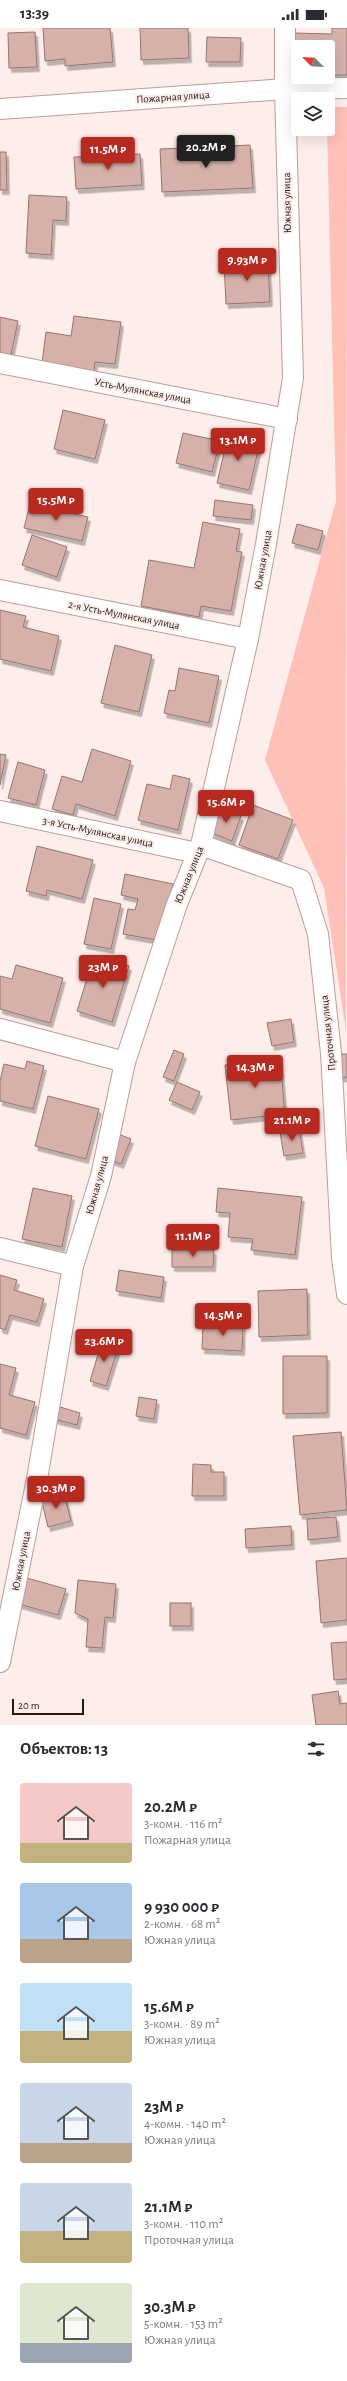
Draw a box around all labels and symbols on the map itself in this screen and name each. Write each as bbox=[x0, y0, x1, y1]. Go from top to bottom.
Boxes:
north arrow bbox=[291, 40, 335, 84]
street label: Пожарная улица bbox=[136, 89, 210, 105]
pin: 20.2M ₽ bbox=[169, 135, 243, 169]
pin: 11.5M ₽ bbox=[71, 137, 145, 171]
street label: Южная улица bbox=[281, 173, 293, 233]
pin: 9.93M ₽ bbox=[210, 248, 284, 282]
street label: Усть-Мулянская улица bbox=[94, 376, 192, 406]
pin: 13.1M ₽ bbox=[201, 428, 275, 462]
pin: 15.5M ₽ bbox=[19, 488, 93, 522]
street label: Южная улица bbox=[252, 529, 274, 591]
street label: 2-я Усть-Мулянская улица bbox=[67, 599, 181, 631]
pin: 15.6M ₽ bbox=[189, 790, 263, 824]
street label: 3-я Усть-Мулянская улица bbox=[42, 815, 154, 849]
street label: Южная улица bbox=[173, 845, 205, 905]
pin: 23M ₽ bbox=[75, 955, 131, 989]
street label: Проточная улица bbox=[319, 995, 337, 1071]
pin: 14.3M ₽ bbox=[218, 1055, 292, 1089]
pin: 21.1M ₽ bbox=[255, 1108, 329, 1142]
street label: Южная улица bbox=[84, 1154, 110, 1216]
pin: 11.1M ₽ bbox=[156, 1224, 230, 1258]
pin: 14.5M ₽ bbox=[186, 1303, 260, 1337]
pin: 23.6M ₽ bbox=[67, 1329, 141, 1363]
pin: 30.3M ₽ bbox=[19, 1476, 93, 1510]
street label: Южная улица bbox=[10, 1530, 32, 1592]
scale bar bbox=[12, 1697, 84, 1716]

